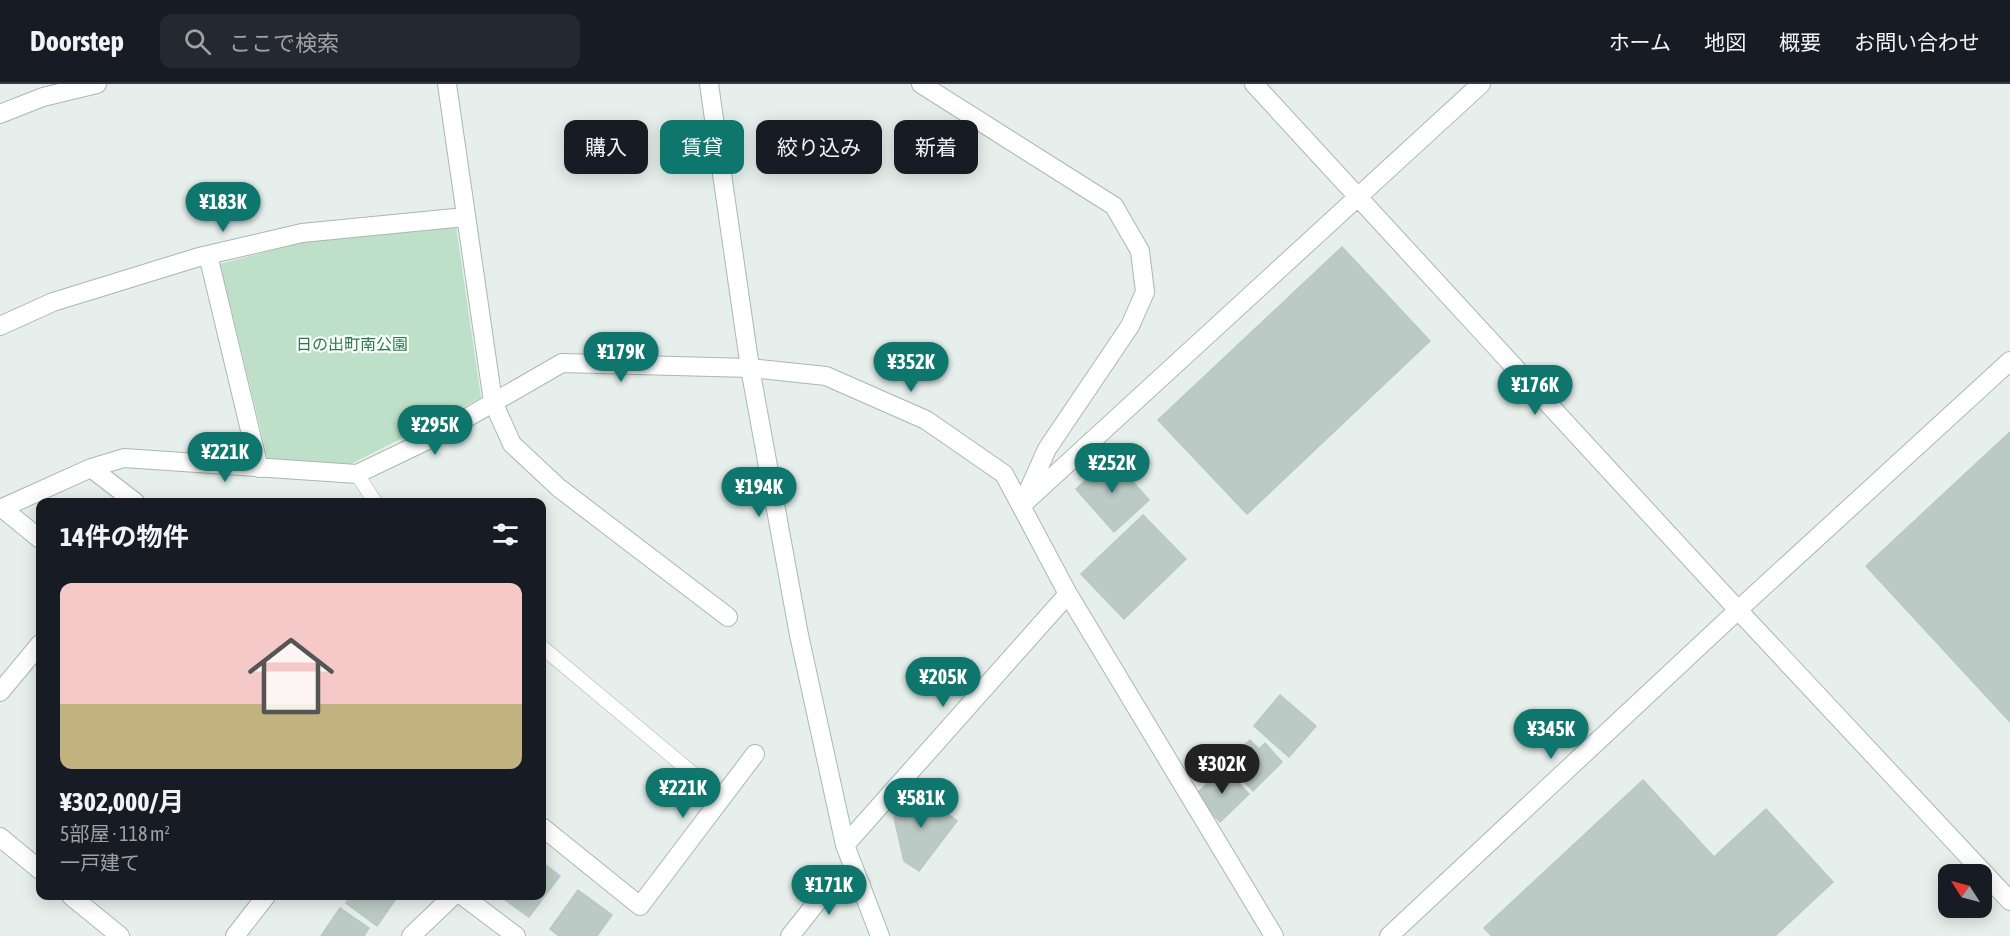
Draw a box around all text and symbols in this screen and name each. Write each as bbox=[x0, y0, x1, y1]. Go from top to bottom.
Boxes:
search box bbox=[160, 14, 580, 68]
text: Doorstep bbox=[30, 25, 124, 57]
icon: search bbox=[181, 25, 214, 58]
text: ここで検索 bbox=[229, 30, 339, 56]
text: ホーム bbox=[1609, 30, 1671, 54]
text: 地図 bbox=[1704, 30, 1746, 54]
text: 概要 bbox=[1779, 30, 1821, 54]
text: お問い合わせ bbox=[1854, 30, 1980, 54]
chip: 購入 bbox=[564, 120, 648, 174]
chip: 賃貸 bbox=[660, 120, 744, 174]
chip: 絞り込み bbox=[756, 120, 882, 174]
chip: 新着 bbox=[894, 120, 978, 174]
pin: ¥183K bbox=[181, 182, 265, 233]
text: ¥183K bbox=[200, 190, 246, 213]
pin: ¥179K bbox=[579, 332, 663, 383]
park label: 日の出町南公園 bbox=[296, 335, 408, 353]
text: ¥179K bbox=[598, 340, 644, 363]
pin: ¥352K bbox=[869, 342, 953, 393]
text: ¥352K bbox=[888, 350, 934, 373]
pin: ¥176K bbox=[1493, 365, 1577, 416]
text: ¥176K bbox=[1512, 373, 1558, 396]
pin: ¥295K bbox=[393, 405, 477, 456]
text: ¥295K bbox=[412, 413, 458, 436]
pin: ¥221K bbox=[183, 432, 267, 483]
text: ¥221K bbox=[202, 440, 248, 463]
pin: ¥252K bbox=[1070, 443, 1154, 494]
text: ¥252K bbox=[1089, 451, 1135, 474]
pin: ¥194K bbox=[717, 467, 801, 518]
text: ¥194K bbox=[736, 475, 782, 498]
icon: filters bbox=[489, 518, 522, 551]
text: 14件の物件 bbox=[60, 522, 188, 552]
icon: home bbox=[237, 622, 345, 730]
pin: ¥205K bbox=[901, 657, 985, 708]
text: ¥205K bbox=[920, 665, 966, 688]
pin: ¥345K bbox=[1509, 709, 1593, 760]
text: ¥345K bbox=[1528, 717, 1574, 740]
pin: ¥302K bbox=[1180, 744, 1264, 795]
text: ¥302K bbox=[1199, 752, 1245, 775]
pin: ¥221K bbox=[641, 768, 725, 819]
text: ¥221K bbox=[660, 776, 706, 799]
pin: ¥581K bbox=[879, 778, 963, 829]
text: ¥581K bbox=[898, 786, 944, 809]
text: ¥302,000/月 bbox=[60, 787, 184, 817]
text: 5部屋 · 118 m² bbox=[60, 822, 170, 845]
text: 一戸建て bbox=[60, 851, 140, 874]
north arrow bbox=[1938, 864, 1992, 918]
map controls bbox=[1938, 864, 1992, 918]
pin: ¥171K bbox=[787, 865, 871, 916]
text: ¥171K bbox=[806, 873, 852, 896]

